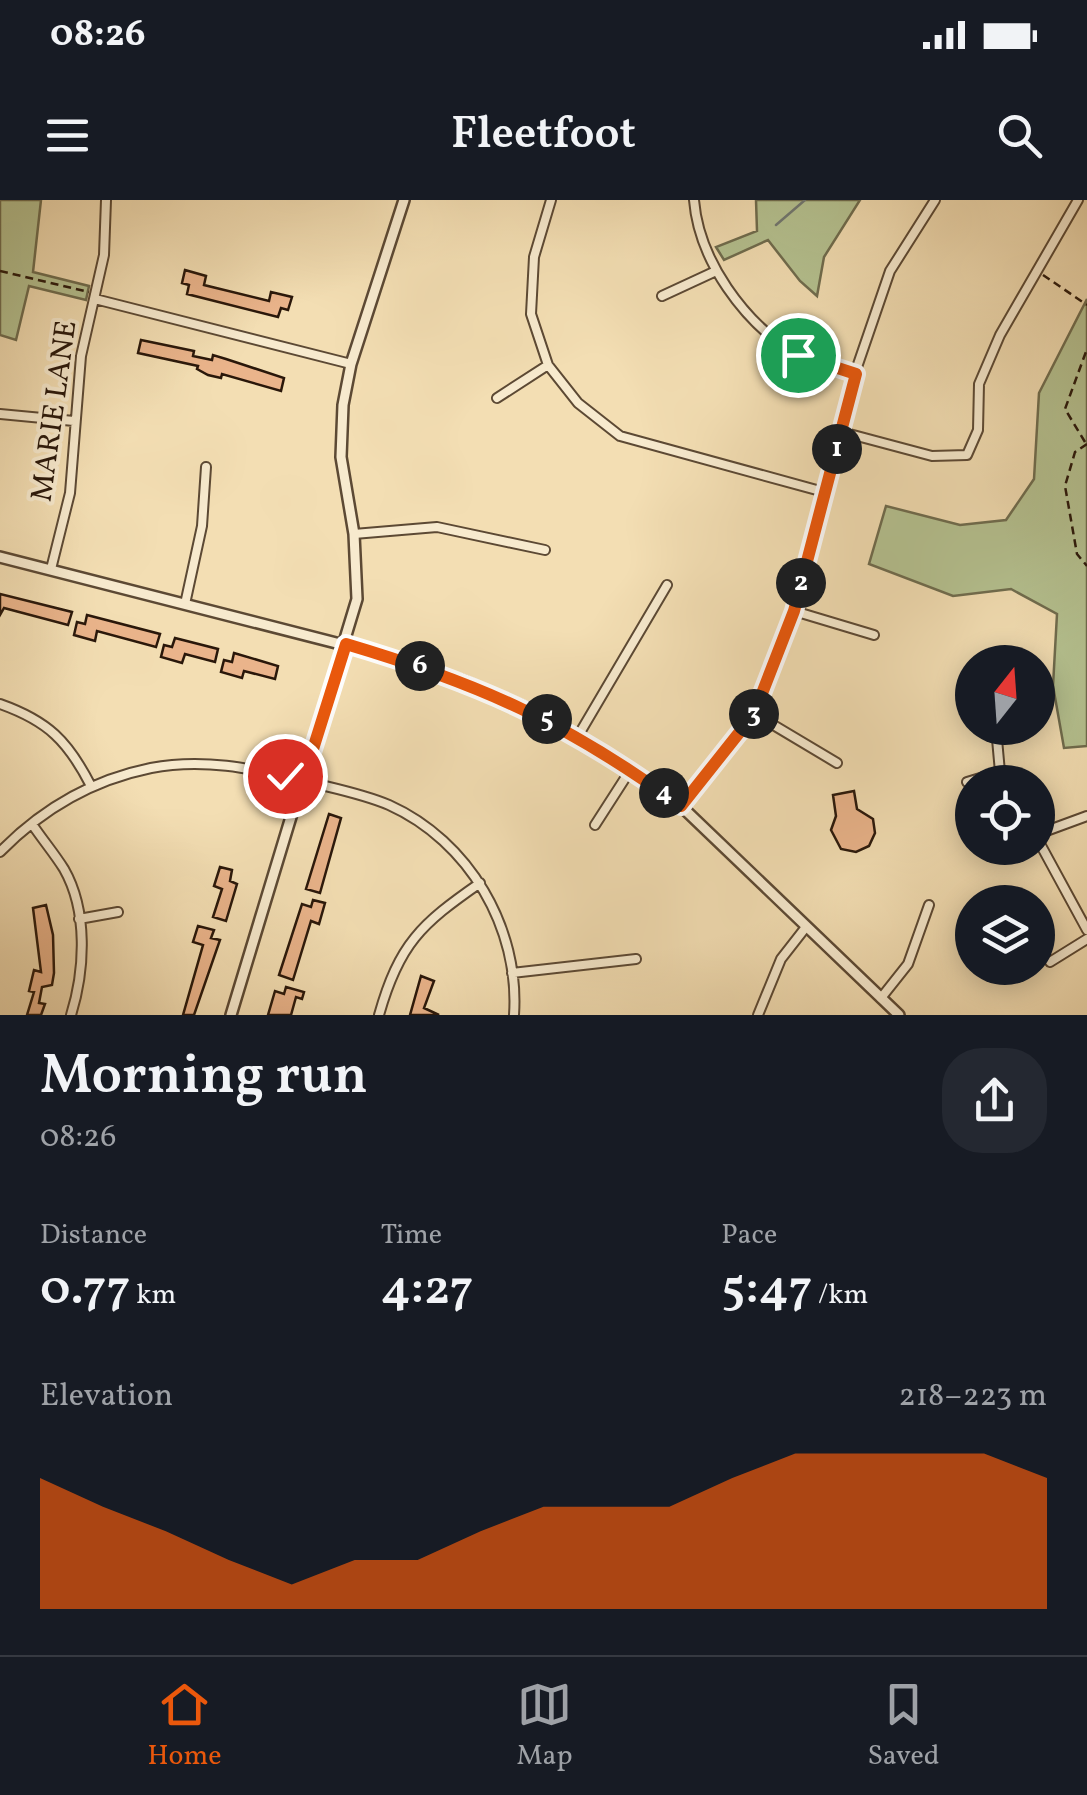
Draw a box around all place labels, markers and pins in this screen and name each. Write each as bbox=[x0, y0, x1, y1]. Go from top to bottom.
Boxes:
pin bbox=[756, 313, 841, 398]
pin: 1 bbox=[812, 424, 862, 474]
pin: 2 bbox=[776, 558, 826, 608]
pin: 6 bbox=[395, 641, 445, 691]
pin: 3 bbox=[729, 689, 779, 739]
pin: 5 bbox=[522, 694, 572, 744]
pin bbox=[243, 734, 328, 819]
pin: 4 bbox=[639, 768, 689, 818]

